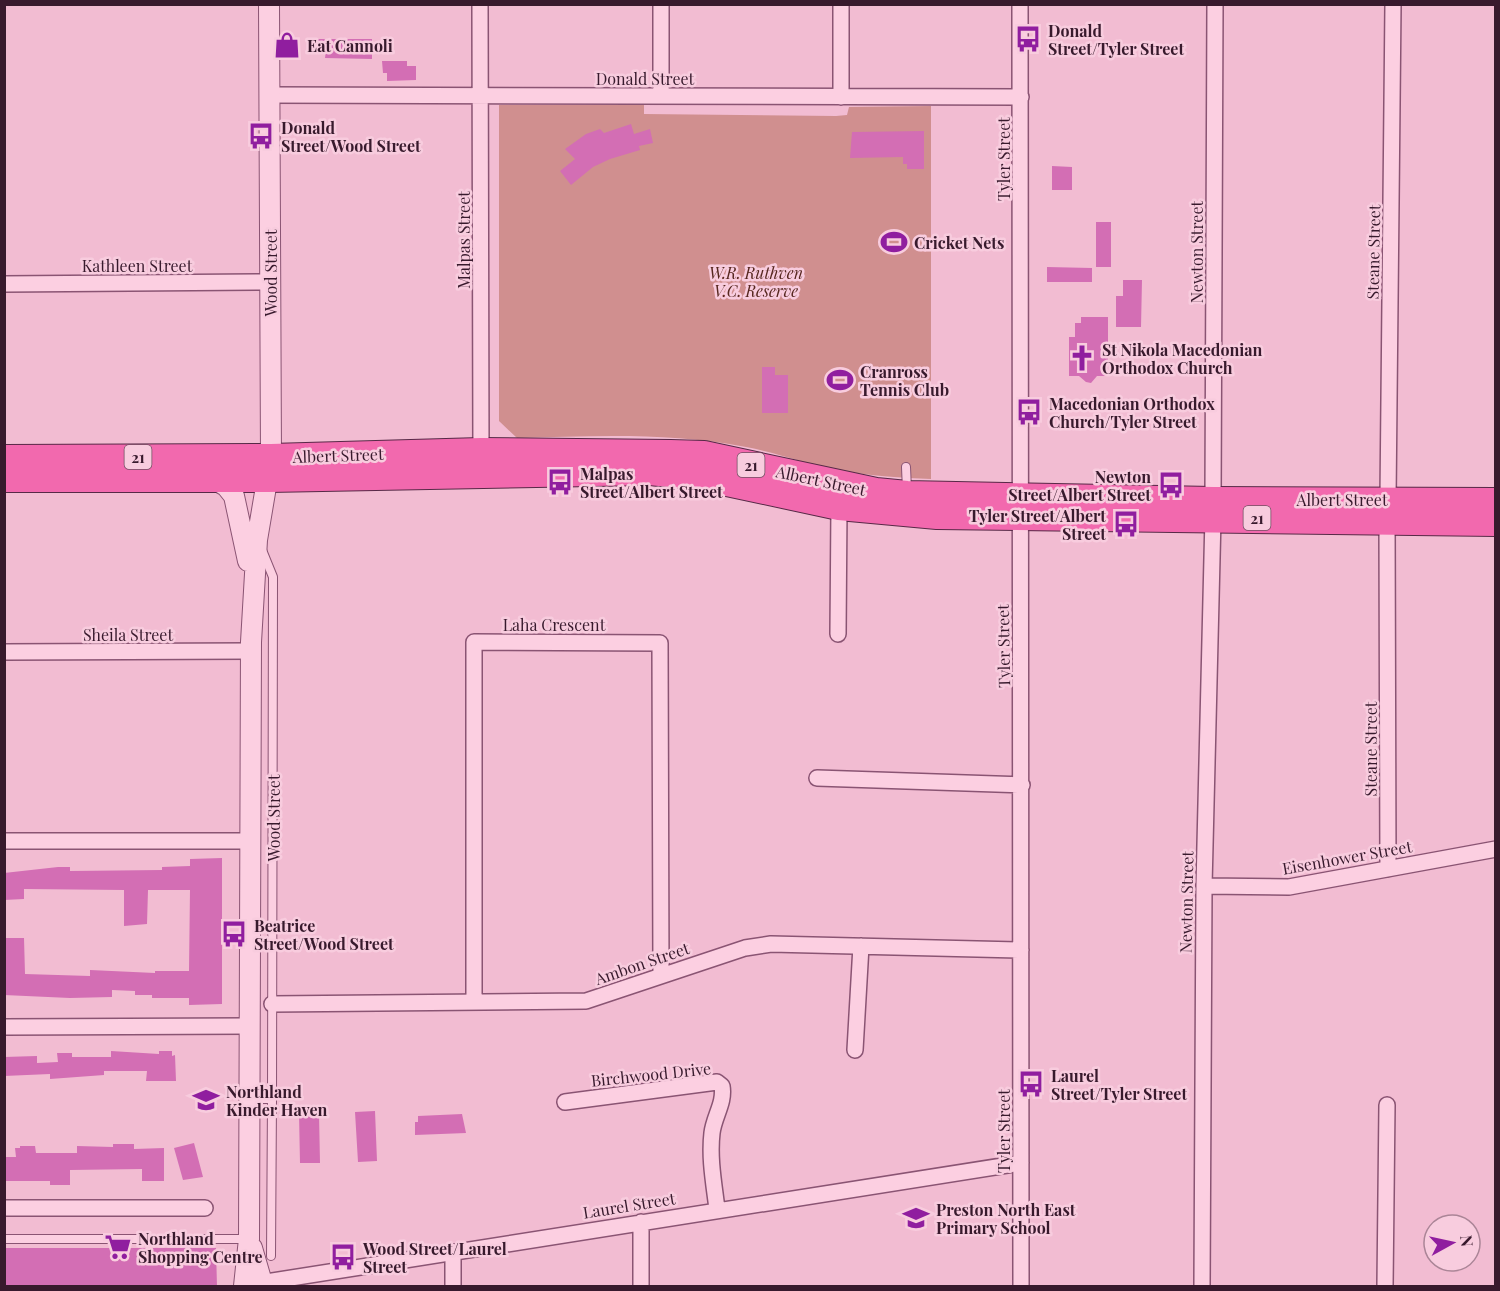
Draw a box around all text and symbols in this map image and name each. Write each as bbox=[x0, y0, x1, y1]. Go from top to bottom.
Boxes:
place label: Donald Street/Tyler Street bbox=[1048, 20, 1184, 59]
bus stop icon: Donald Street/Tyler Street bbox=[1013, 24, 1043, 54]
shop icon: Eat Cannoli bbox=[272, 30, 302, 60]
place label: Eat Cannoli bbox=[307, 35, 393, 56]
street label: Donald Street bbox=[596, 68, 695, 89]
place label: Donald Street/Wood Street bbox=[281, 117, 421, 156]
street label: Tyler Street bbox=[993, 117, 1014, 201]
bus stop icon: Donald Street/Wood Street bbox=[246, 121, 276, 151]
street label: Malpas Street bbox=[453, 191, 474, 289]
street label: Newton Street bbox=[1186, 201, 1207, 303]
street label: Steane Street bbox=[1362, 204, 1384, 300]
sports icon: Cricket Nets bbox=[879, 227, 909, 257]
street label: Wood Street bbox=[260, 229, 281, 318]
place label: Cricket Nets bbox=[914, 232, 1004, 253]
street label: Kathleen Street bbox=[82, 255, 193, 276]
park label: W.R. Ruthven V.C. Reserve bbox=[709, 262, 803, 301]
place label: St Nikola Macedonian Orthodox Church bbox=[1102, 339, 1263, 378]
church icon: St Nikola Macedonian Orthodox Church bbox=[1067, 343, 1097, 373]
place label: Cranross Tennis Club bbox=[860, 361, 949, 400]
sports icon: Cranross Tennis Club bbox=[825, 365, 855, 395]
place label: Macedonian Orthodox Church/Tyler Street bbox=[1049, 393, 1215, 432]
bus stop icon: Macedonian Orthodox Church/Tyler Street bbox=[1014, 397, 1044, 427]
street label: Albert Street bbox=[291, 443, 384, 467]
road number: 21 bbox=[124, 445, 152, 469]
road number: 21 bbox=[738, 453, 764, 477]
street label: Albert Street bbox=[773, 460, 868, 500]
place label: Malpas Street/Albert Street bbox=[580, 463, 723, 502]
place label: Newton Street/Albert Street bbox=[1008, 466, 1151, 505]
bus stop icon: Malpas Street/Albert Street bbox=[545, 467, 575, 497]
bus stop icon: Newton Street/Albert Street bbox=[1156, 470, 1186, 500]
street label: Albert Street bbox=[1295, 489, 1388, 510]
place label: Tyler Street/Albert Street bbox=[969, 505, 1106, 544]
road number: 21 bbox=[1244, 506, 1270, 530]
bus stop icon: Tyler Street/Albert Street bbox=[1111, 509, 1141, 539]
street label: Tyler Street bbox=[992, 604, 1014, 688]
street label: Laha Crescent bbox=[503, 614, 606, 635]
street label: Sheila Street bbox=[83, 624, 173, 645]
street label: Steane Street bbox=[1360, 701, 1381, 796]
street label: Wood Street bbox=[263, 774, 284, 863]
street label: Eisenhower Street bbox=[1281, 835, 1414, 879]
street label: Newton Street bbox=[1175, 850, 1197, 953]
place label: Beatrice Street/Wood Street bbox=[254, 915, 394, 954]
bus stop icon: Beatrice Street/Wood Street bbox=[219, 919, 249, 949]
street label: Ambon Street bbox=[591, 937, 692, 989]
street label: Birchwood Drive bbox=[590, 1057, 712, 1091]
place label: Laurel Street/Tyler Street bbox=[1051, 1065, 1187, 1104]
bus stop icon: Laurel Street/Tyler Street bbox=[1016, 1069, 1046, 1099]
place label: Northland Kinder Haven bbox=[226, 1081, 327, 1120]
school or university icon: Northland Kinder Haven bbox=[191, 1085, 221, 1115]
street label: Tyler Street bbox=[993, 1089, 1014, 1173]
street label: Laurel Street bbox=[581, 1187, 677, 1223]
place label: Preston North East Primary School bbox=[936, 1199, 1076, 1238]
school or university icon: Preston North East Primary School bbox=[901, 1203, 931, 1233]
north arrow bbox=[1422, 1213, 1482, 1273]
place label: Northland Shopping Centre bbox=[138, 1228, 263, 1267]
supermarket icon: Northland Shopping Centre bbox=[103, 1232, 133, 1262]
text: N bbox=[1456, 1234, 1479, 1248]
place label: Wood Street/Laurel Street bbox=[362, 1238, 507, 1277]
bus stop icon: Wood Street/Laurel Street bbox=[328, 1242, 358, 1272]

